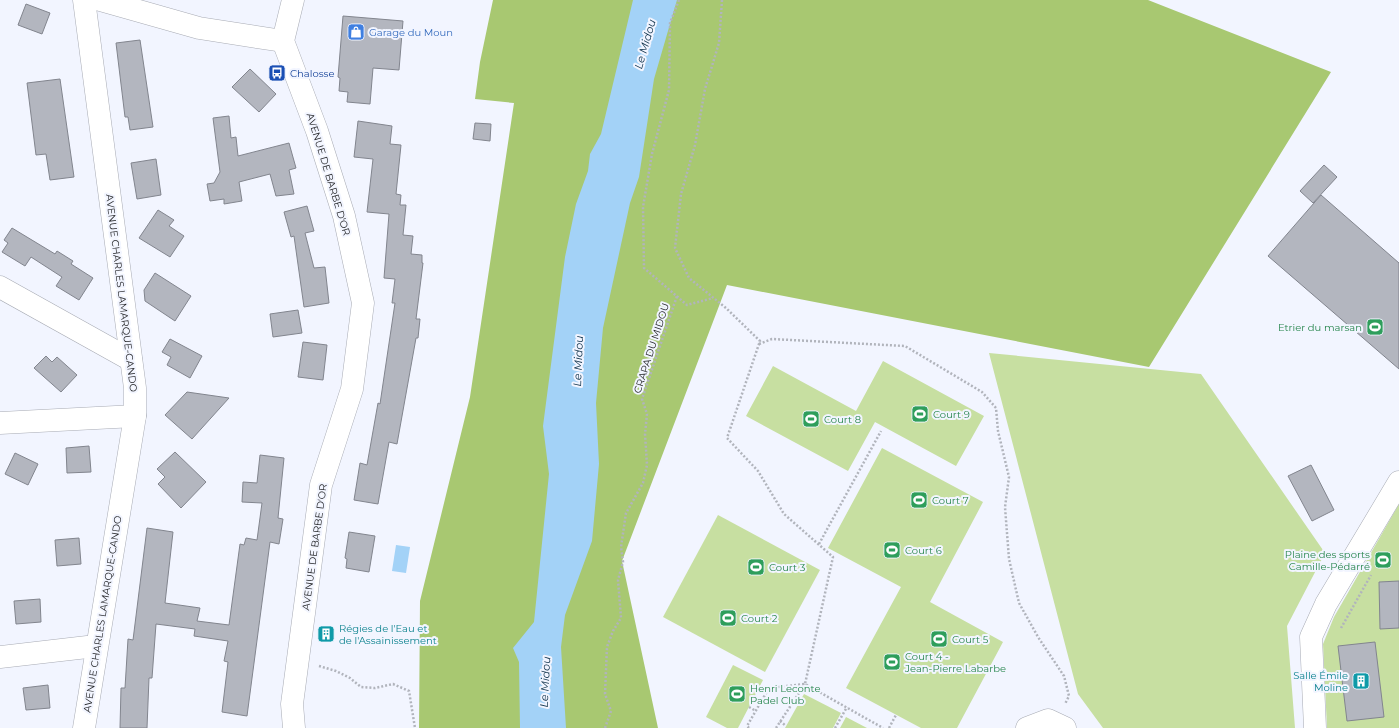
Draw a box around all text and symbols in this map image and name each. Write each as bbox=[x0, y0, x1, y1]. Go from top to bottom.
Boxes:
water label: Le Midou bbox=[631, 17, 659, 71]
shop icon: Garage du Moun bbox=[346, 22, 366, 42]
place label: Garage du Moun bbox=[369, 26, 453, 39]
bus stop icon: Chalosse bbox=[267, 63, 287, 83]
place label: Chalosse bbox=[290, 67, 335, 80]
street label: AVENUE DE BARBE D'OR bbox=[304, 111, 353, 237]
street label: AVENUE CHARLES LAMARQUE-CANDO bbox=[103, 193, 140, 393]
street label: CRAPA DU MIDOU bbox=[631, 301, 672, 395]
sports icon: Etrier du marsan bbox=[1365, 317, 1385, 337]
place label: Etrier du marsan bbox=[1278, 321, 1362, 334]
water label: Le Midou bbox=[570, 335, 586, 387]
sports icon: Court 9 bbox=[910, 404, 930, 424]
place label: Court 9 bbox=[933, 408, 970, 421]
sports icon: Court 8 bbox=[801, 409, 821, 429]
place label: Court 8 bbox=[824, 413, 861, 426]
street label: AVENUE DE BARBE D'OR bbox=[299, 483, 330, 611]
sports icon: Court 7 bbox=[909, 490, 929, 510]
place label: Court 7 bbox=[932, 494, 969, 507]
street label: AVENUE CHARLES LAMARQUE-CANDO bbox=[80, 515, 124, 713]
sports icon: Court 6 bbox=[882, 540, 902, 560]
place label: Court 6 bbox=[905, 544, 942, 557]
place label: Plaine des sports Camille-Pédarré bbox=[1285, 548, 1370, 573]
sports icon: Plaine des sports Camille-Pédarré bbox=[1373, 550, 1393, 570]
sports icon: Court 3 bbox=[746, 557, 766, 577]
place label: Court 3 bbox=[769, 561, 806, 574]
sports icon: Court 2 bbox=[718, 608, 738, 628]
place label: Court 2 bbox=[741, 612, 778, 625]
place label: Régies de l'Eau et de l'Assainissement bbox=[339, 622, 437, 647]
building icon: Régies de l'Eau et de l'Assainissement bbox=[316, 624, 336, 644]
sports icon: Court 5 bbox=[929, 629, 949, 649]
place label: Court 5 bbox=[952, 633, 989, 646]
place label: Court 4 - Jean-Pierre Labarbe bbox=[904, 650, 1006, 675]
sports icon: Court 4 - Jean-Pierre Labarbe bbox=[882, 652, 902, 672]
water label: Le Midou bbox=[537, 656, 553, 708]
place label: Salle Émile Moline bbox=[1293, 669, 1348, 694]
building icon: Salle Émile Moline bbox=[1351, 671, 1371, 691]
place label: Henri Leconte Padel Club bbox=[750, 682, 821, 707]
sports icon: Henri Leconte Padel Club bbox=[727, 684, 747, 704]

